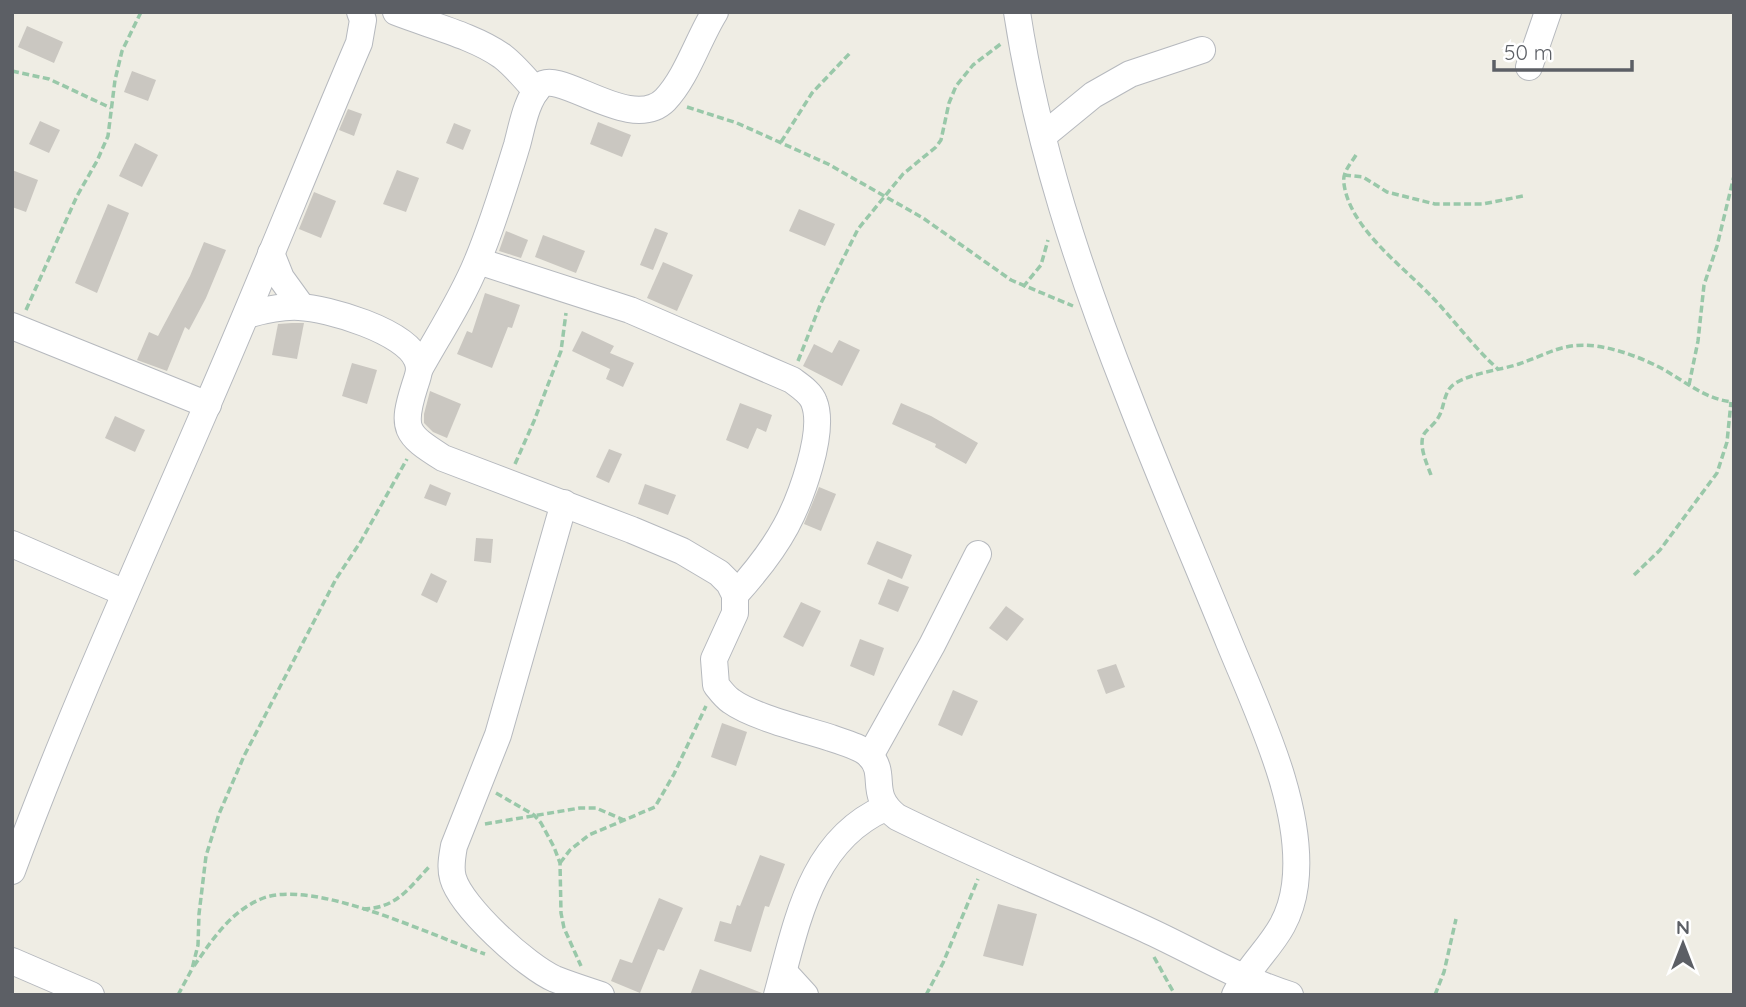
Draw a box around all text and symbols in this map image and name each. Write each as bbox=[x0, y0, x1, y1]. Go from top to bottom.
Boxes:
scale bar bbox=[1494, 28, 1632, 72]
text: 50 m bbox=[1504, 39, 1553, 65]
north arrow bbox=[1648, 909, 1718, 979]
text: N bbox=[1676, 915, 1690, 939]

